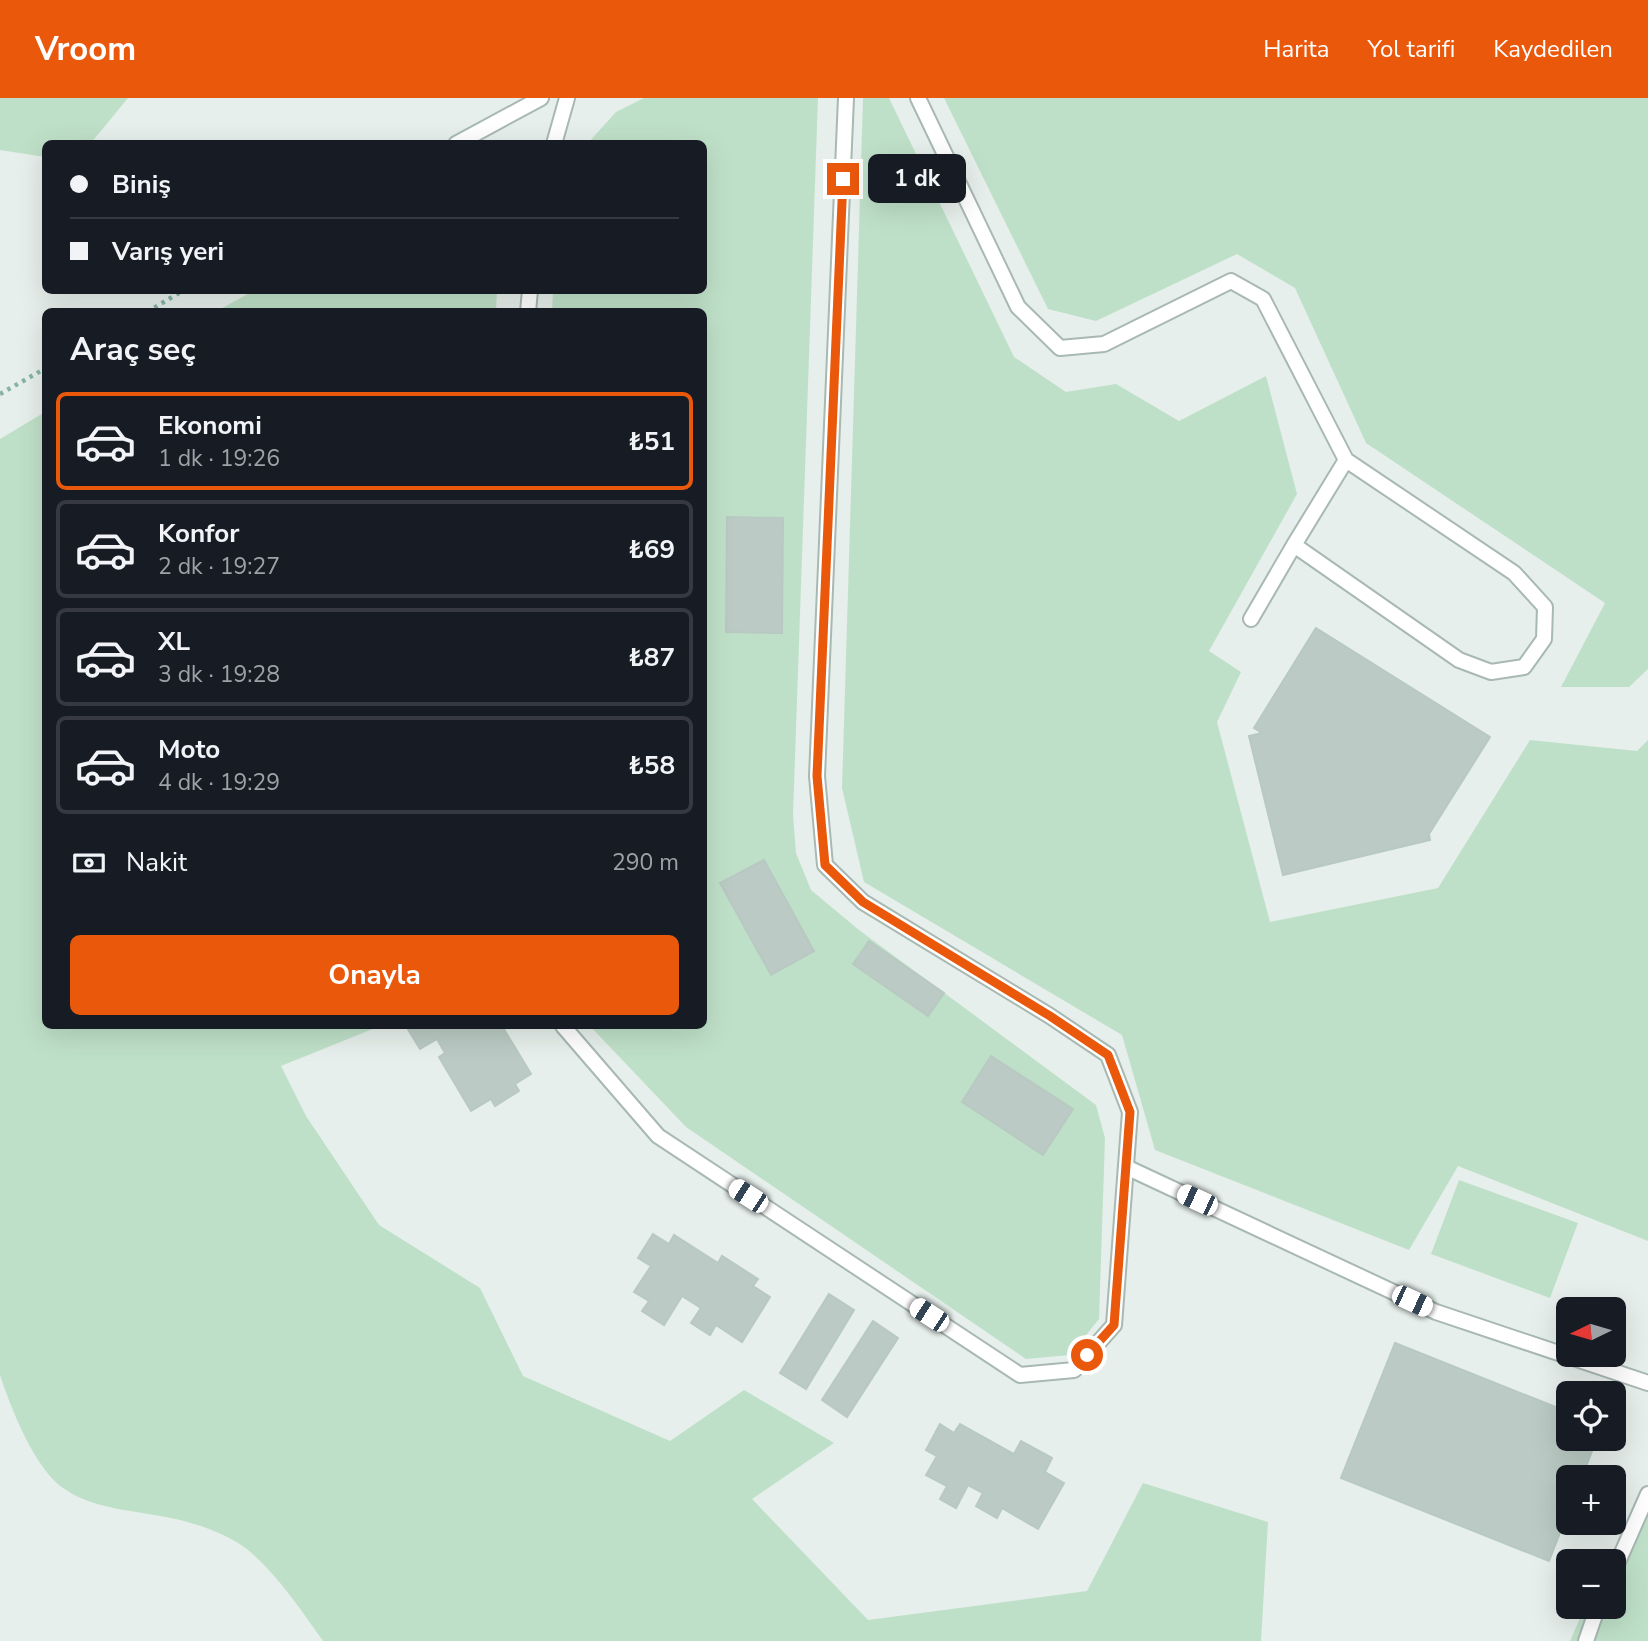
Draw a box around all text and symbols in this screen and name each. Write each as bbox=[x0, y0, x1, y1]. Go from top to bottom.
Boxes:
text: Vroom bbox=[35, 27, 136, 72]
text: Harita bbox=[1263, 33, 1329, 65]
text: Yol tarifi bbox=[1367, 33, 1455, 65]
text: Kaydedilen bbox=[1493, 33, 1613, 65]
callout: 1 dk bbox=[868, 154, 966, 204]
route end bbox=[827, 163, 859, 195]
text: 1 dk bbox=[894, 163, 940, 194]
text: Biniş bbox=[112, 167, 171, 202]
text: Varış yeri bbox=[112, 234, 224, 269]
text: Araç seç bbox=[70, 328, 196, 371]
text: Ekonomi bbox=[158, 408, 262, 443]
icon: car bbox=[74, 410, 137, 473]
text: ₺51 bbox=[628, 424, 675, 459]
text: 1 dk · 19:26 bbox=[158, 443, 280, 474]
text: Konfor bbox=[158, 516, 239, 551]
icon: car bbox=[74, 518, 137, 581]
text: ₺69 bbox=[628, 532, 675, 567]
text: 2 dk · 19:27 bbox=[158, 551, 280, 582]
text: XL bbox=[158, 624, 190, 659]
icon: car bbox=[74, 626, 137, 689]
text: ₺87 bbox=[628, 640, 675, 675]
text: 3 dk · 19:28 bbox=[158, 659, 280, 690]
text: Moto bbox=[158, 732, 220, 767]
icon: car bbox=[74, 734, 137, 797]
text: ₺58 bbox=[628, 748, 675, 783]
text: 4 dk · 19:29 bbox=[158, 767, 280, 798]
icon: cash bbox=[70, 844, 108, 882]
text: Nakit bbox=[126, 845, 187, 880]
text: 290 m bbox=[612, 847, 679, 878]
button: Onayla bbox=[70, 935, 679, 1015]
car bbox=[725, 1176, 772, 1216]
car bbox=[1174, 1182, 1221, 1218]
car bbox=[1389, 1283, 1436, 1319]
car bbox=[906, 1295, 953, 1335]
north arrow bbox=[1556, 1297, 1626, 1367]
map controls bbox=[1556, 1297, 1626, 1619]
route start bbox=[1071, 1339, 1103, 1371]
button: locate bbox=[1556, 1381, 1626, 1451]
button: + bbox=[1556, 1465, 1626, 1535]
button: − bbox=[1556, 1549, 1626, 1619]

